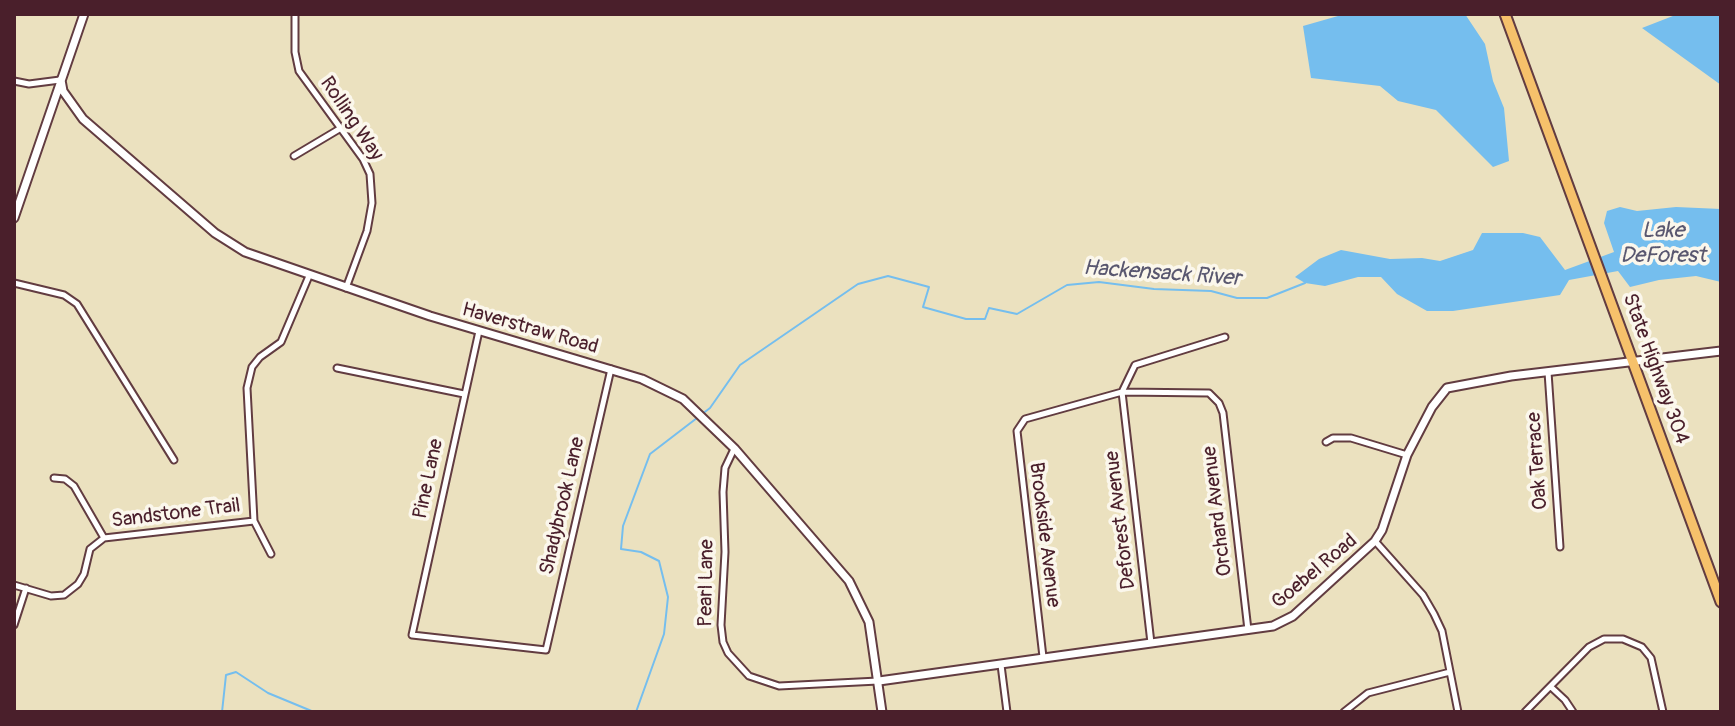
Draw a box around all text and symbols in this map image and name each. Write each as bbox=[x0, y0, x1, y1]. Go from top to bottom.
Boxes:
street label: Rolling Way bbox=[314, 73, 388, 165]
water label: Lake DeForest bbox=[1620, 218, 1706, 270]
water label: Hackensack River bbox=[1082, 255, 1242, 293]
street label: State Highway 304 bbox=[1617, 290, 1693, 448]
street label: Haverstraw Road bbox=[459, 298, 601, 360]
street label: Oak Terrace bbox=[1523, 411, 1553, 511]
street label: Shadybrook Lane bbox=[536, 435, 590, 577]
street label: Pine Lane bbox=[409, 437, 449, 521]
street label: Orchard Avenue bbox=[1198, 445, 1238, 577]
street label: Deforest Avenue bbox=[1101, 449, 1141, 591]
street label: Brookside Avenue bbox=[1023, 461, 1065, 609]
street label: Sandstone Trail bbox=[110, 494, 242, 534]
street label: Goebel Road bbox=[1267, 529, 1363, 615]
street label: Pearl Lane bbox=[694, 539, 720, 627]

